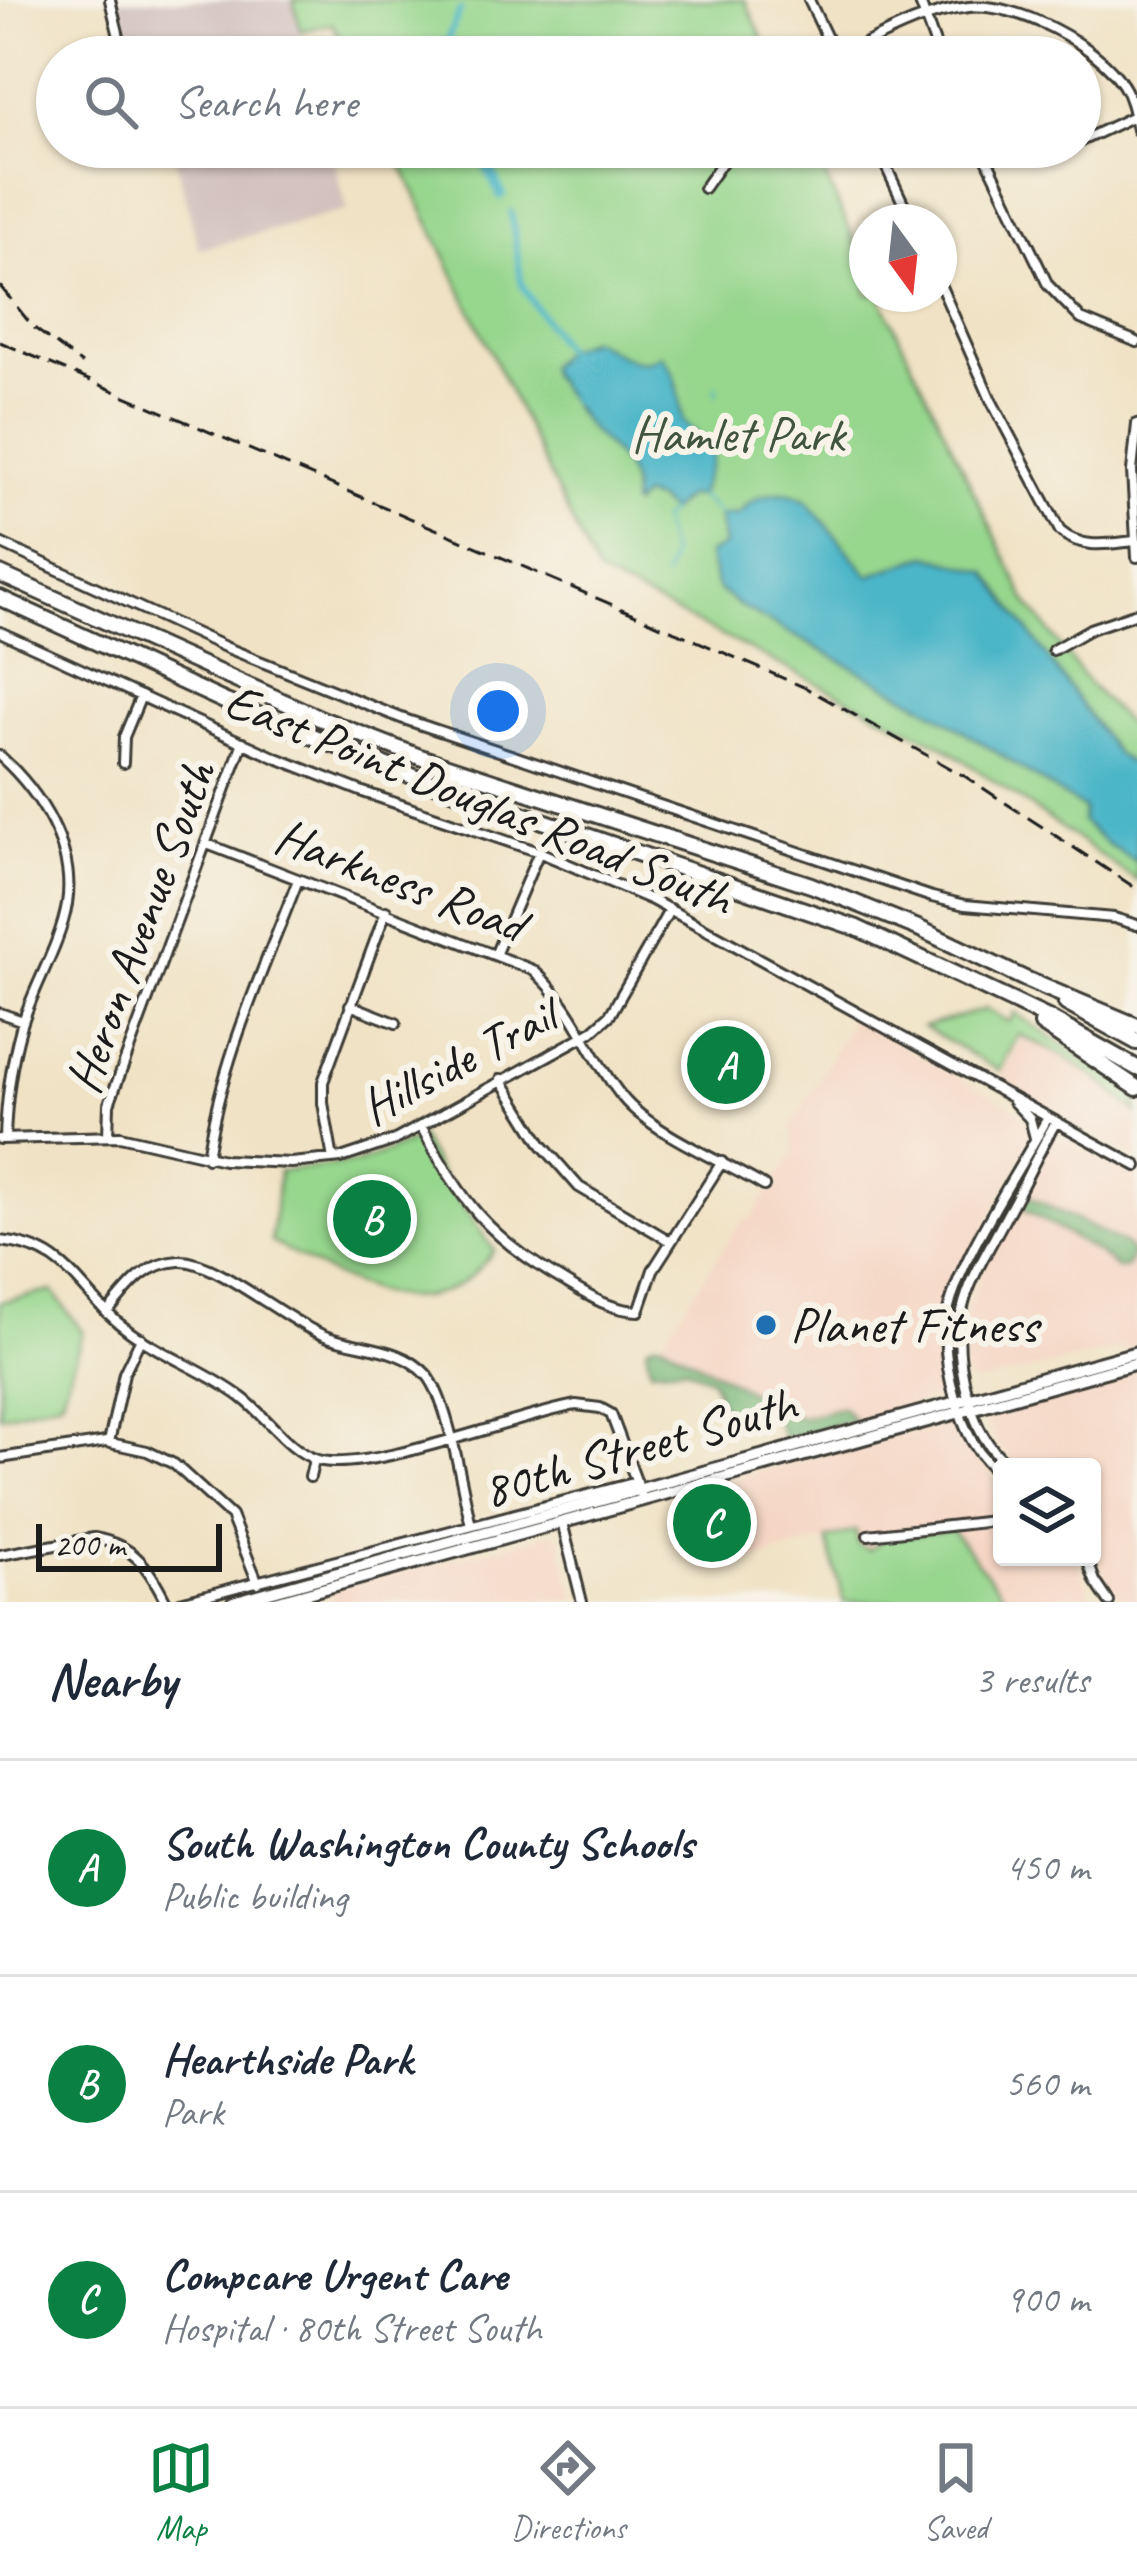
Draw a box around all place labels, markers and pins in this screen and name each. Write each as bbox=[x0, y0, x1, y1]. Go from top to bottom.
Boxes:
pin: A bbox=[687, 1020, 765, 1110]
pin: B bbox=[333, 1174, 411, 1264]
place label: Planet Fitness bbox=[790, 1293, 1042, 1357]
marker: Planet Fitness bbox=[753, 1312, 779, 1338]
pin: C bbox=[673, 1478, 751, 1568]

